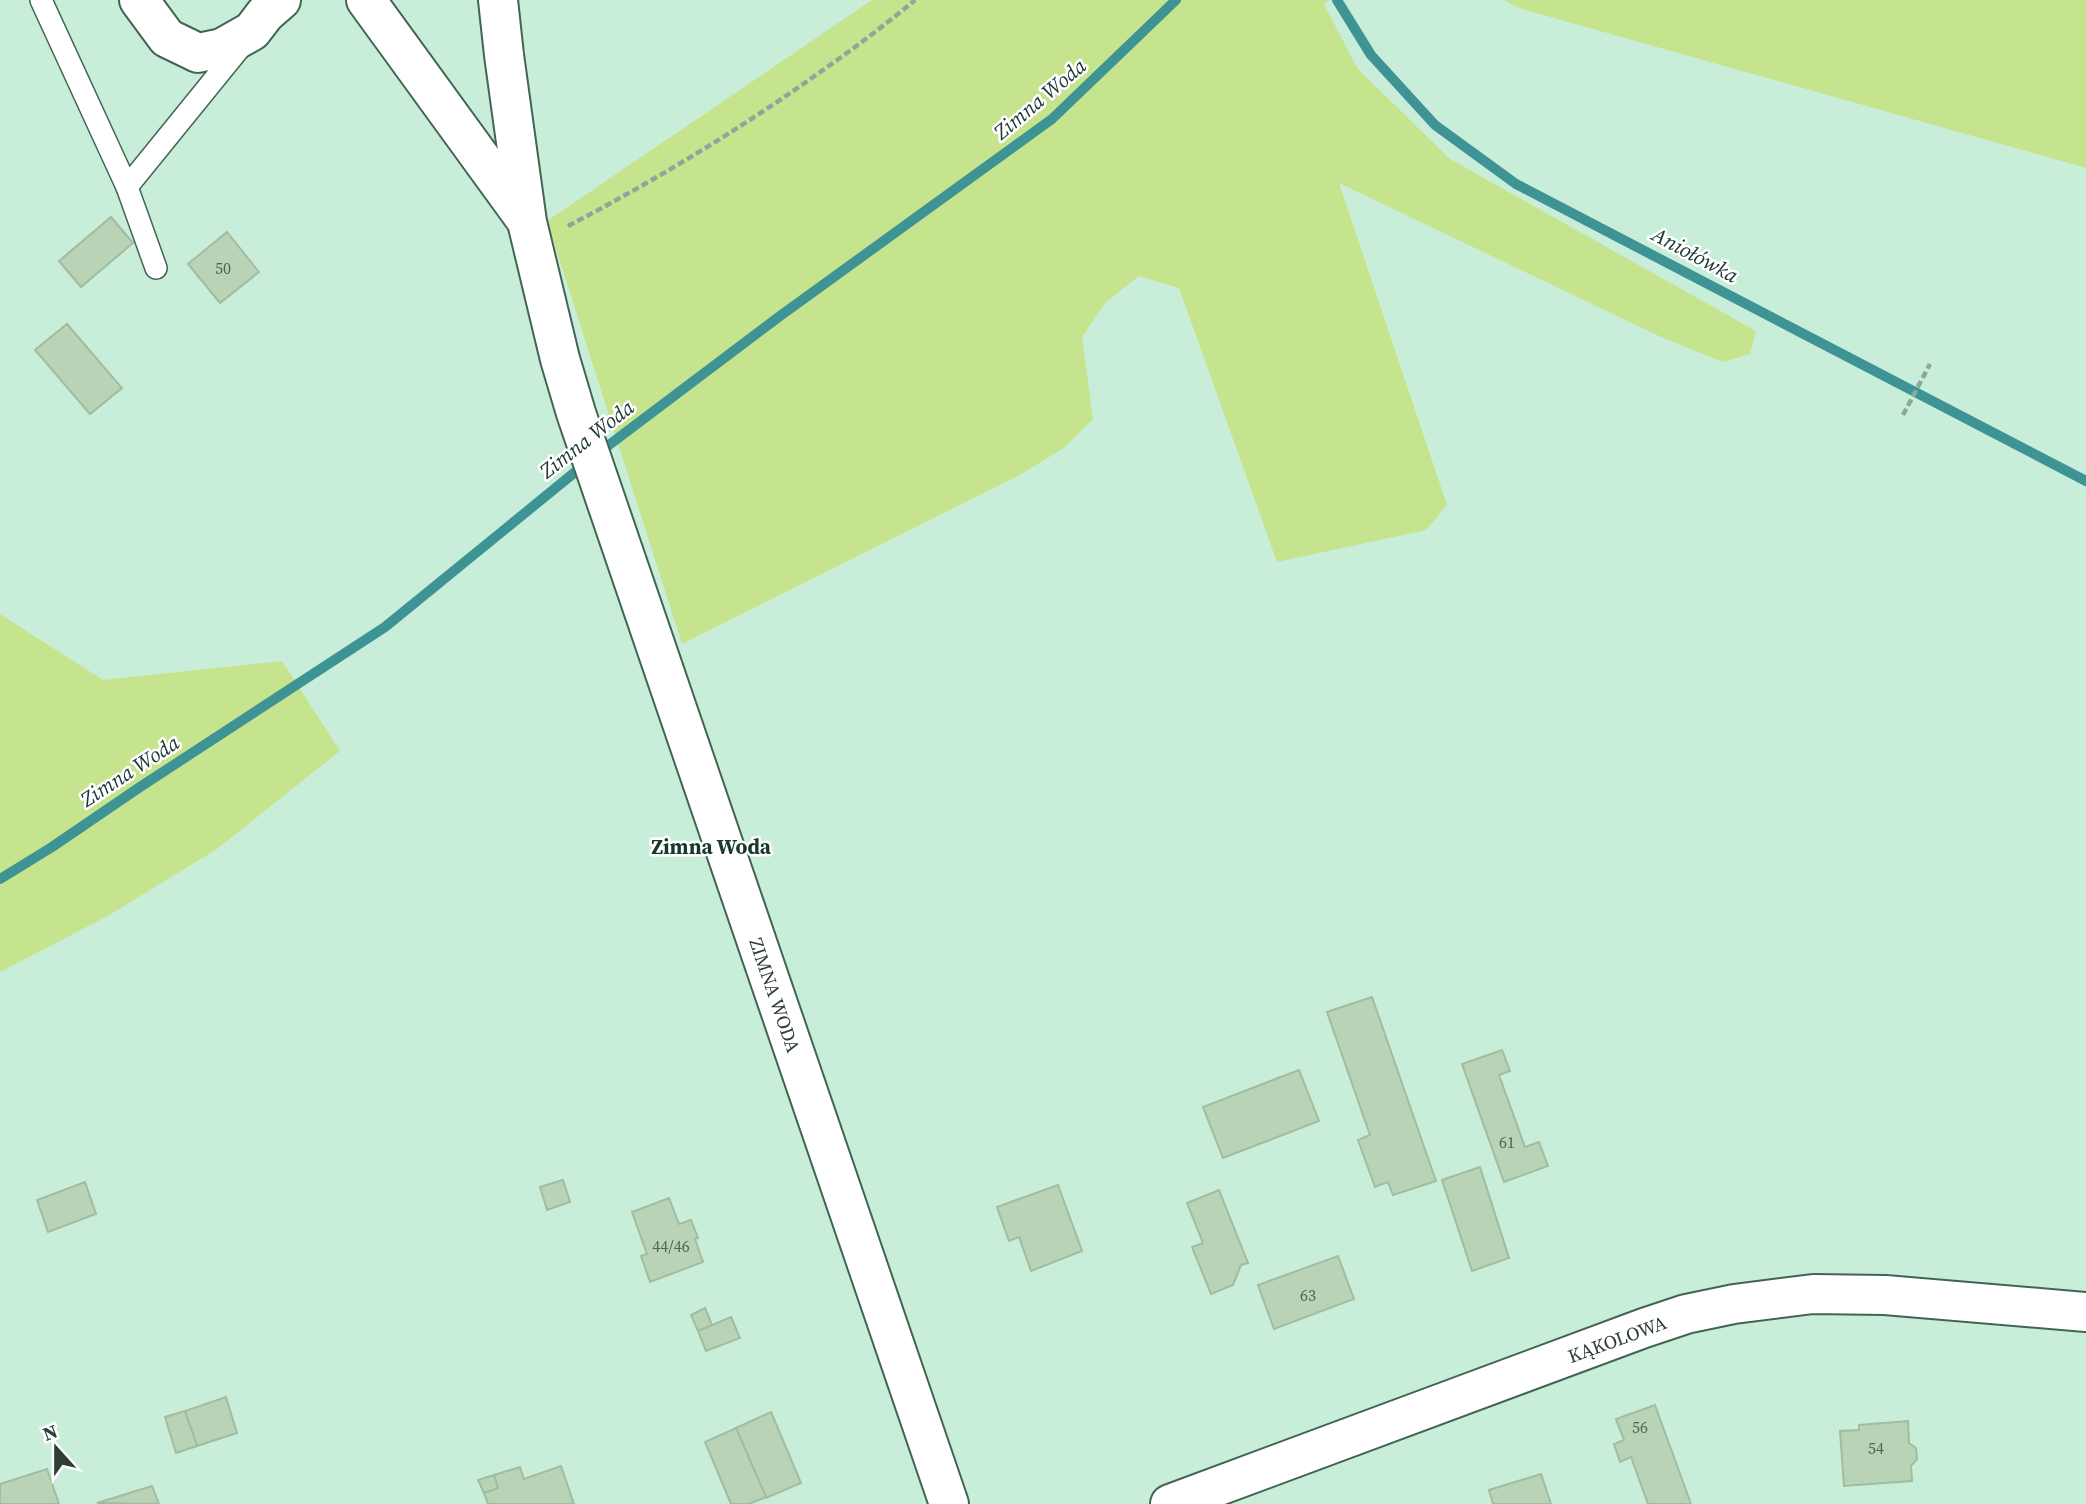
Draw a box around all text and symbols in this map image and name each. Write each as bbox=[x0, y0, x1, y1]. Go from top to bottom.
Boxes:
water label: Zimna Woda bbox=[987, 51, 1092, 147]
water label: Aniołówka bbox=[1646, 219, 1744, 289]
house number: 50 bbox=[215, 257, 231, 279]
water label: Zimna Woda bbox=[533, 393, 640, 485]
water label: Zimna Woda bbox=[74, 728, 185, 814]
district label: Zimna Woda bbox=[651, 832, 772, 861]
street label: ZIMNA WODA bbox=[743, 934, 807, 1056]
house number: 61 bbox=[1499, 1131, 1515, 1153]
house number: 44/46 bbox=[652, 1235, 690, 1257]
house number: 63 bbox=[1300, 1284, 1316, 1306]
street label: KĄKOLOWA bbox=[1564, 1309, 1670, 1369]
north arrow bbox=[21, 1413, 91, 1483]
house number: 56 bbox=[1632, 1416, 1648, 1438]
text: N bbox=[39, 1417, 61, 1447]
house number: 54 bbox=[1868, 1437, 1884, 1459]

